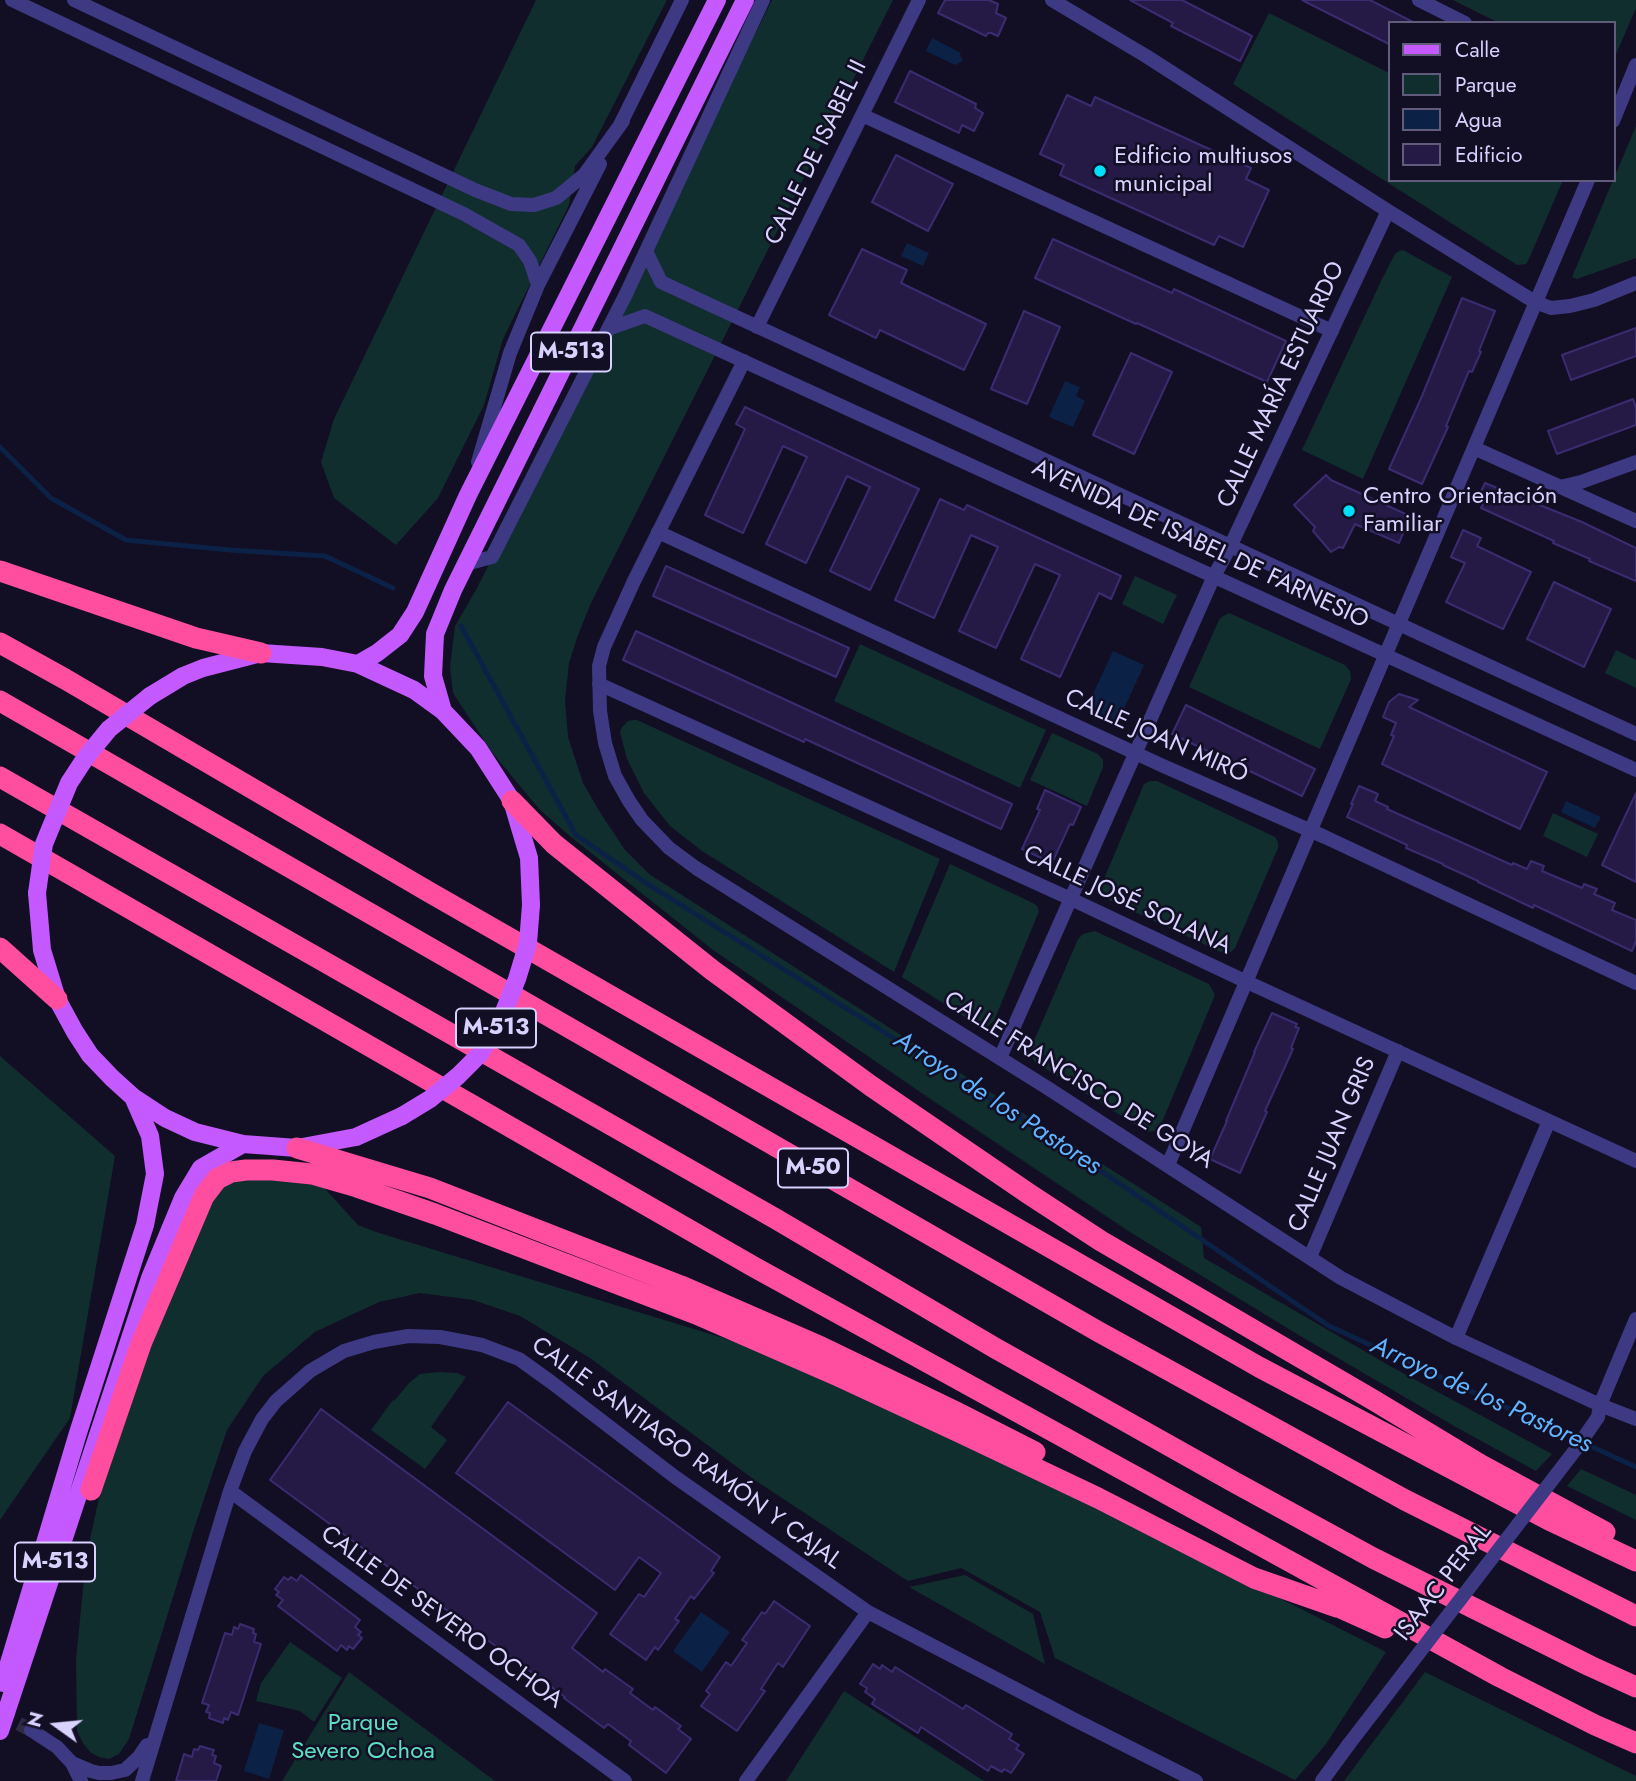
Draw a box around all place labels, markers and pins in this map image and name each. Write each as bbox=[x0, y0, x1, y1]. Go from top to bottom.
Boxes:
place label: Edificio multiusos municipal bbox=[1114, 143, 1292, 199]
marker: Edificio multiusos municipal bbox=[1092, 163, 1108, 179]
place label: Centro Orientación Familiar bbox=[1363, 483, 1557, 539]
marker: Centro Orientación Familiar bbox=[1341, 503, 1357, 519]

